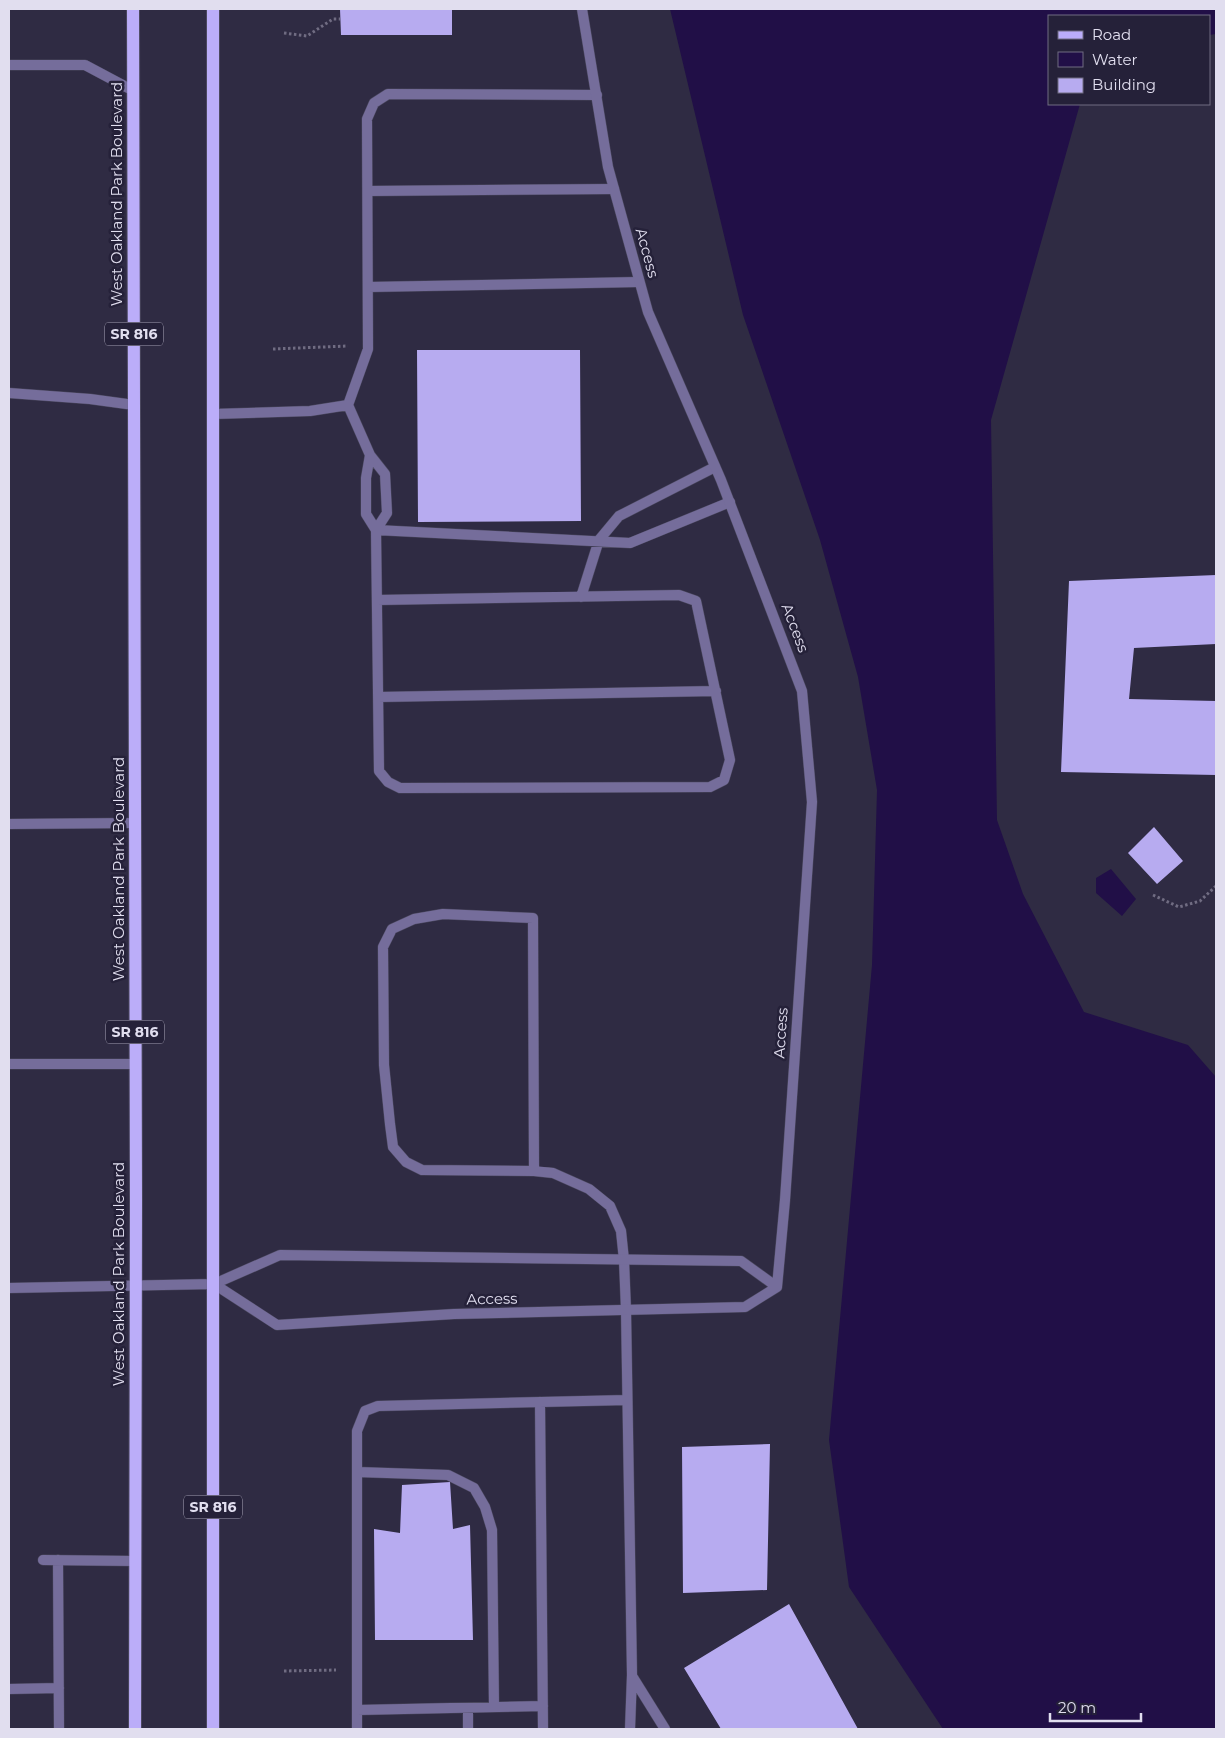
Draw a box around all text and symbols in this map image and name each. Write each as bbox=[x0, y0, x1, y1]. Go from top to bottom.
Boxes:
legend bbox=[1048, 15, 1210, 105]
text: Road bbox=[1092, 25, 1131, 44]
text: Water bbox=[1092, 50, 1138, 69]
text: Building bbox=[1092, 75, 1156, 94]
street label: West Oakland Park Boulevard bbox=[107, 82, 126, 306]
street label: Access bbox=[632, 226, 663, 280]
road number: SR 816 bbox=[105, 322, 163, 346]
street label: Access bbox=[777, 601, 813, 655]
street label: West Oakland Park Boulevard bbox=[109, 757, 128, 981]
street label: Access bbox=[769, 1007, 792, 1059]
road number: SR 816 bbox=[106, 1020, 164, 1044]
street label: West Oakland Park Boulevard bbox=[109, 1162, 128, 1386]
street label: Access bbox=[466, 1289, 518, 1308]
road number: SR 816 bbox=[184, 1495, 242, 1518]
scale bar bbox=[1050, 1690, 1141, 1722]
text: 20 m bbox=[1058, 1698, 1096, 1717]

